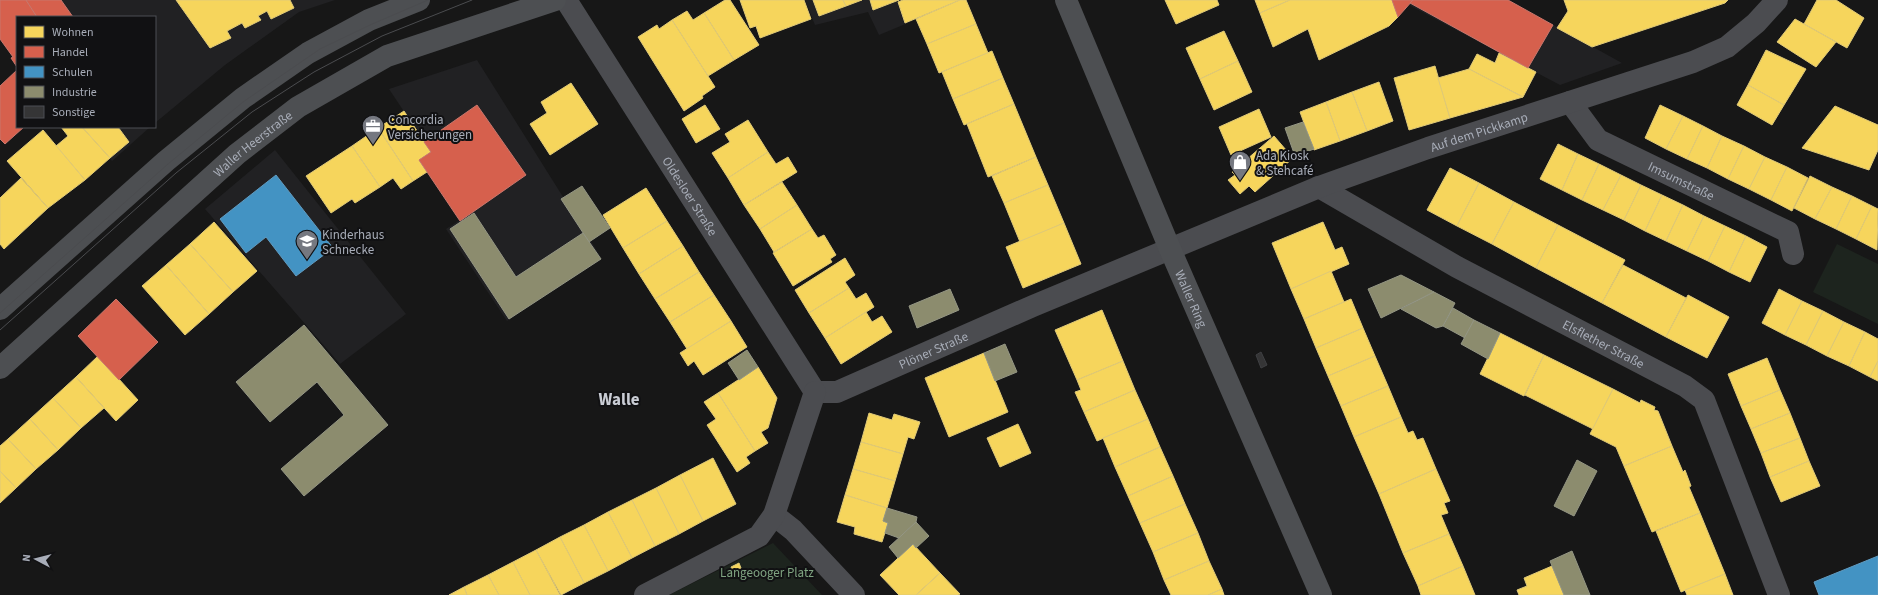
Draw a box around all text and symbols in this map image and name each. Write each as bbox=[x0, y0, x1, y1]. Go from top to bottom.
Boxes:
legend bbox=[16, 16, 156, 128]
text: Wohnen bbox=[52, 24, 94, 41]
text: Handel bbox=[52, 44, 88, 61]
text: Schulen bbox=[52, 64, 93, 81]
text: Industrie bbox=[52, 84, 97, 101]
text: Sonstige bbox=[52, 104, 95, 121]
street label: Waller Heerstraße bbox=[210, 107, 296, 181]
street label: Auf dem Pickkamp bbox=[1428, 108, 1530, 157]
place label: Concordia Versicherungen bbox=[388, 111, 472, 144]
office icon: Concordia Versicherungen bbox=[360, 113, 386, 146]
place label: Ada Kiosk & Stehcafé bbox=[1256, 147, 1313, 180]
shop icon: Ada Kiosk & Stehcafé bbox=[1227, 149, 1253, 182]
street label: Oldesloer Straße bbox=[658, 153, 721, 240]
street label: Imsumstraße bbox=[1645, 158, 1717, 205]
place label: Kinderhaus Schnecke bbox=[322, 226, 385, 259]
school or university icon: Kinderhaus Schnecke bbox=[294, 228, 320, 261]
street label: Waller Ring bbox=[1170, 267, 1211, 331]
street label: Elsflether Straße bbox=[1559, 316, 1647, 373]
street label: Plöner Straße bbox=[896, 328, 971, 374]
district label: Walle bbox=[598, 388, 640, 412]
north arrow bbox=[16, 539, 56, 579]
text: N bbox=[19, 553, 34, 562]
park label: Langeooger Platz bbox=[720, 564, 814, 582]

